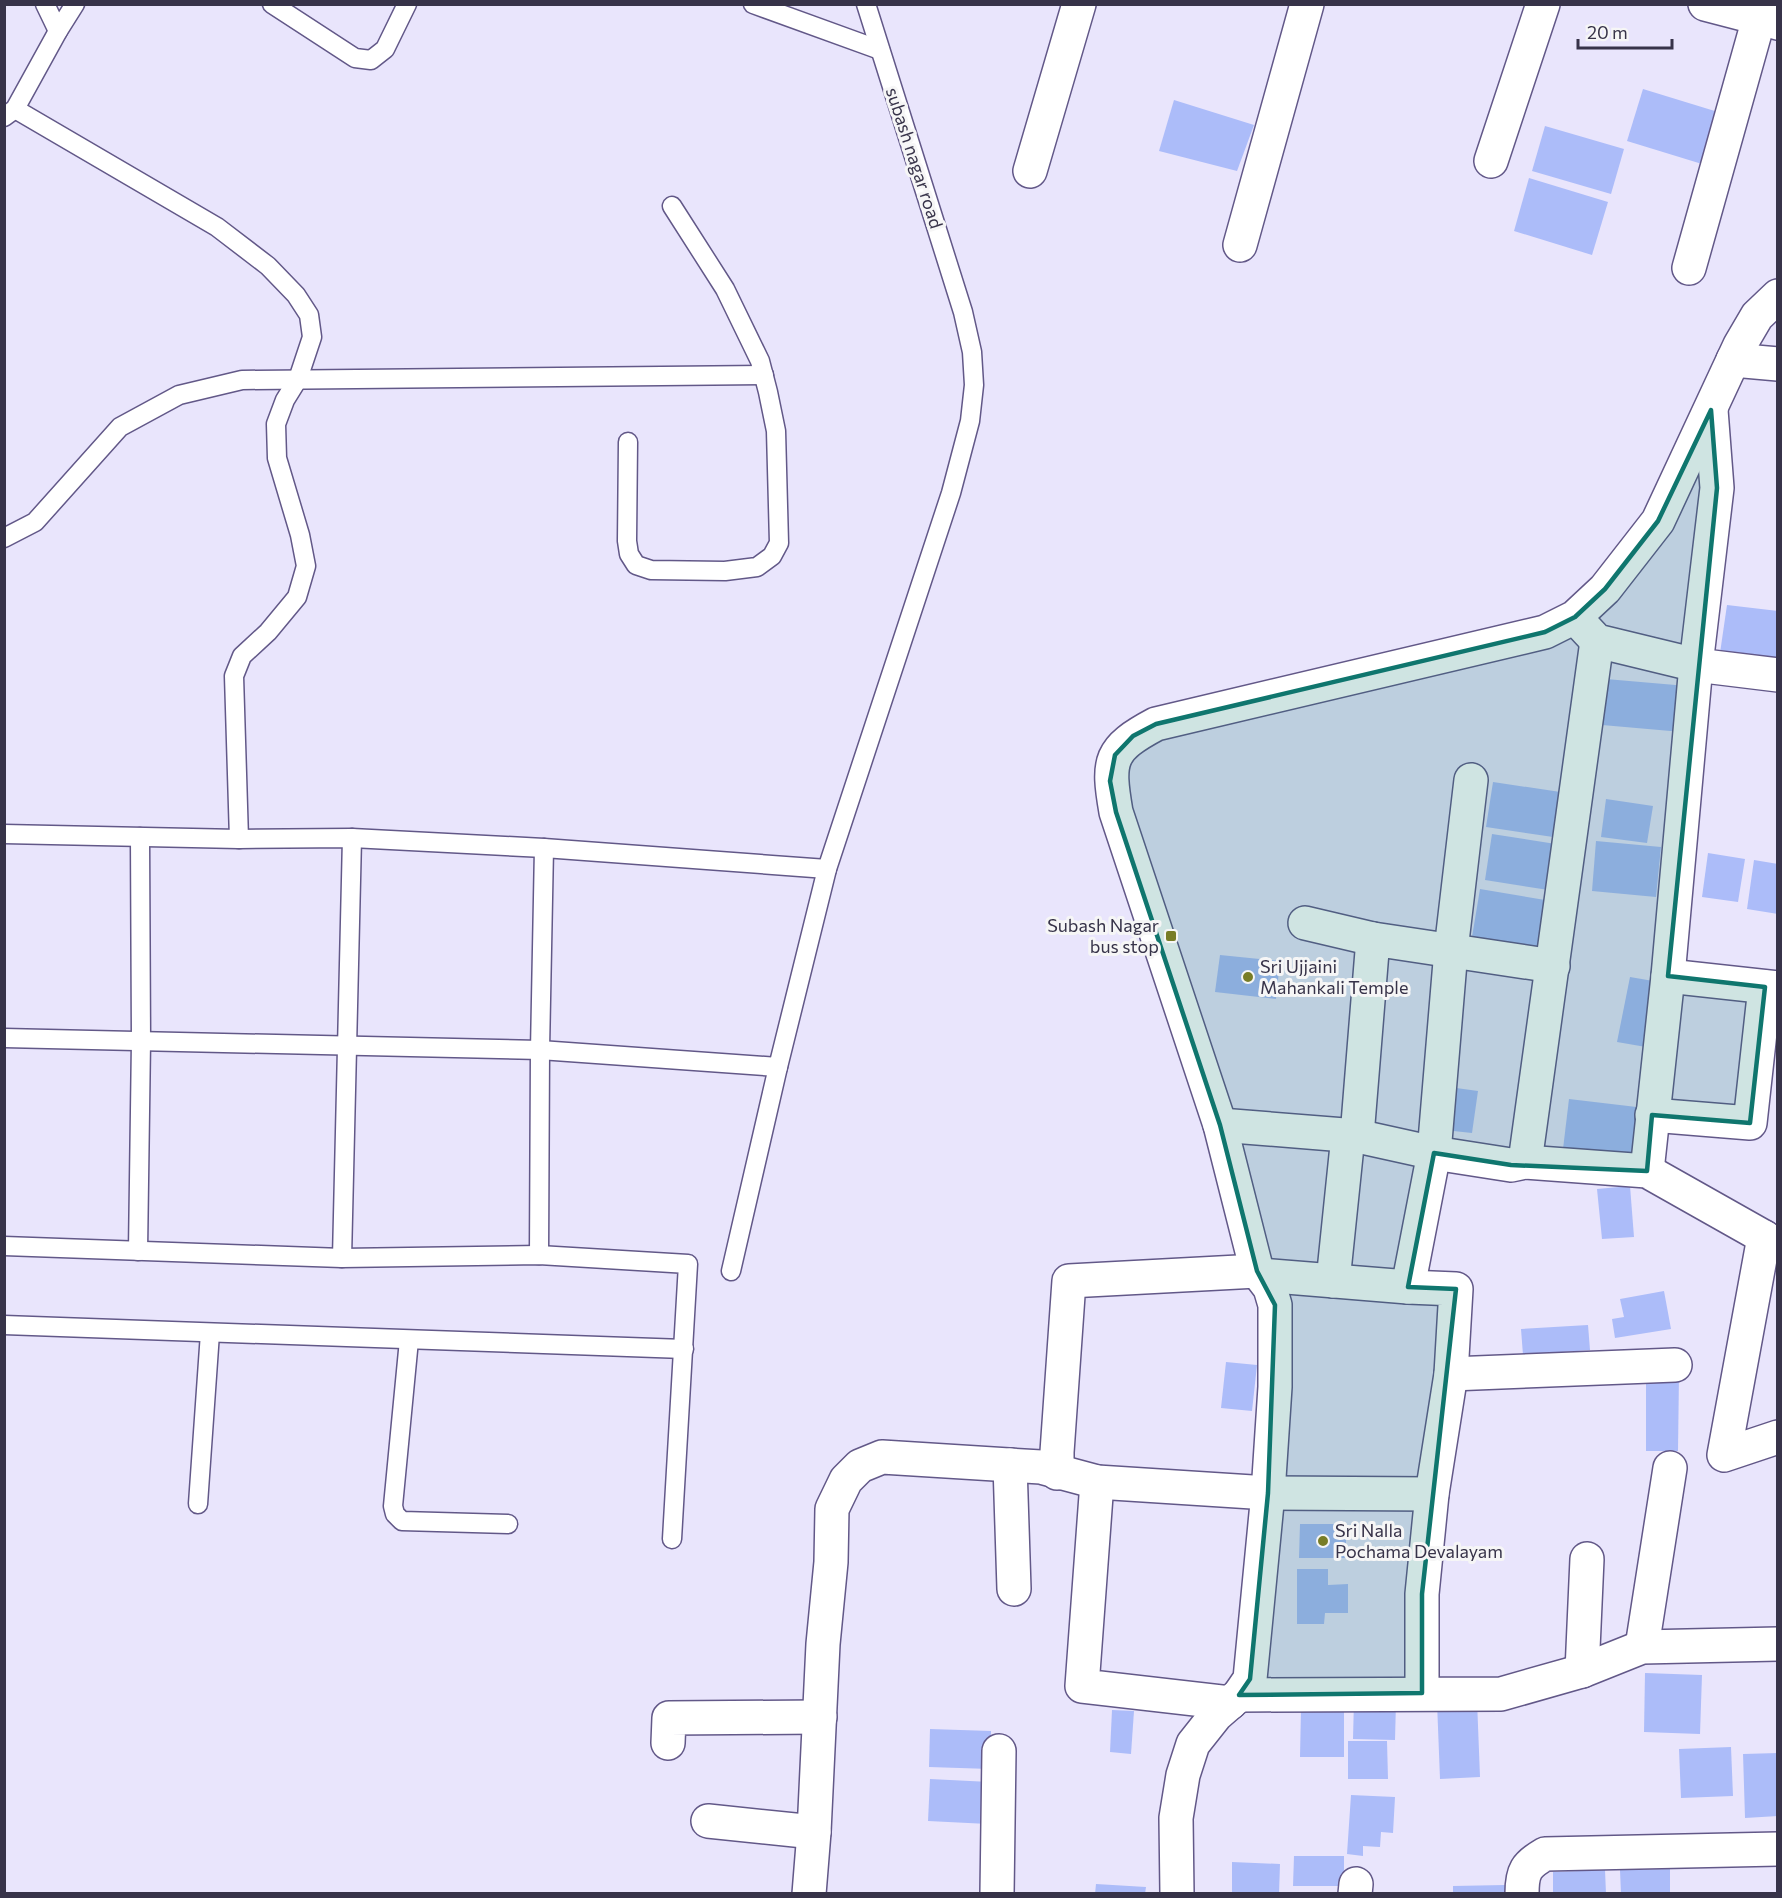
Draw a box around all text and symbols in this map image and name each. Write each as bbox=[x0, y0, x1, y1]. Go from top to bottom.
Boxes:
scale bar bbox=[1578, 12, 1672, 50]
text: 20 m bbox=[1587, 21, 1628, 43]
street label: subash nagar road bbox=[882, 84, 948, 231]
place label: Subash Nagar bus stop bbox=[1047, 914, 1159, 957]
marker: Subash Nagar bus stop bbox=[1164, 929, 1178, 943]
place label: Sri Ujjaini Mahankali Temple bbox=[1260, 955, 1408, 998]
marker: Sri Ujjaini Mahankali Temple bbox=[1241, 970, 1255, 984]
place label: Sri Nalla Pochama Devalayam bbox=[1335, 1519, 1503, 1562]
marker: Sri Nalla Pochama Devalayam bbox=[1316, 1534, 1330, 1548]

